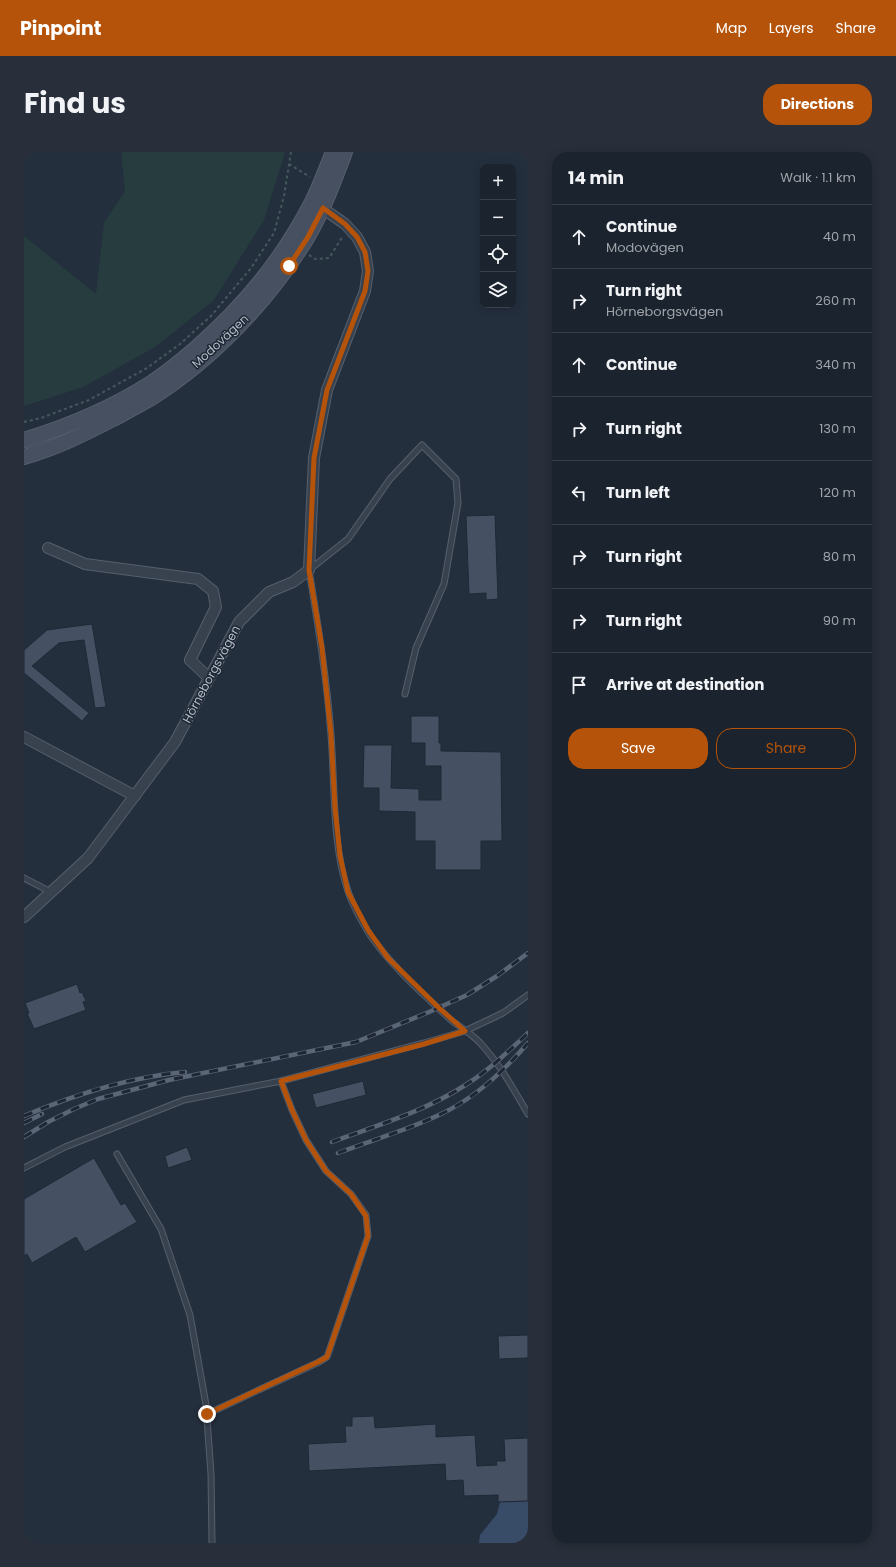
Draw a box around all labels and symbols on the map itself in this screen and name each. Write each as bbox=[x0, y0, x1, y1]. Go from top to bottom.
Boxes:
route start bbox=[280, 257, 298, 275]
street label: Modovägen bbox=[188, 310, 252, 372]
street label: Hörneborgsvägen bbox=[178, 622, 244, 726]
route end bbox=[198, 1405, 216, 1423]

